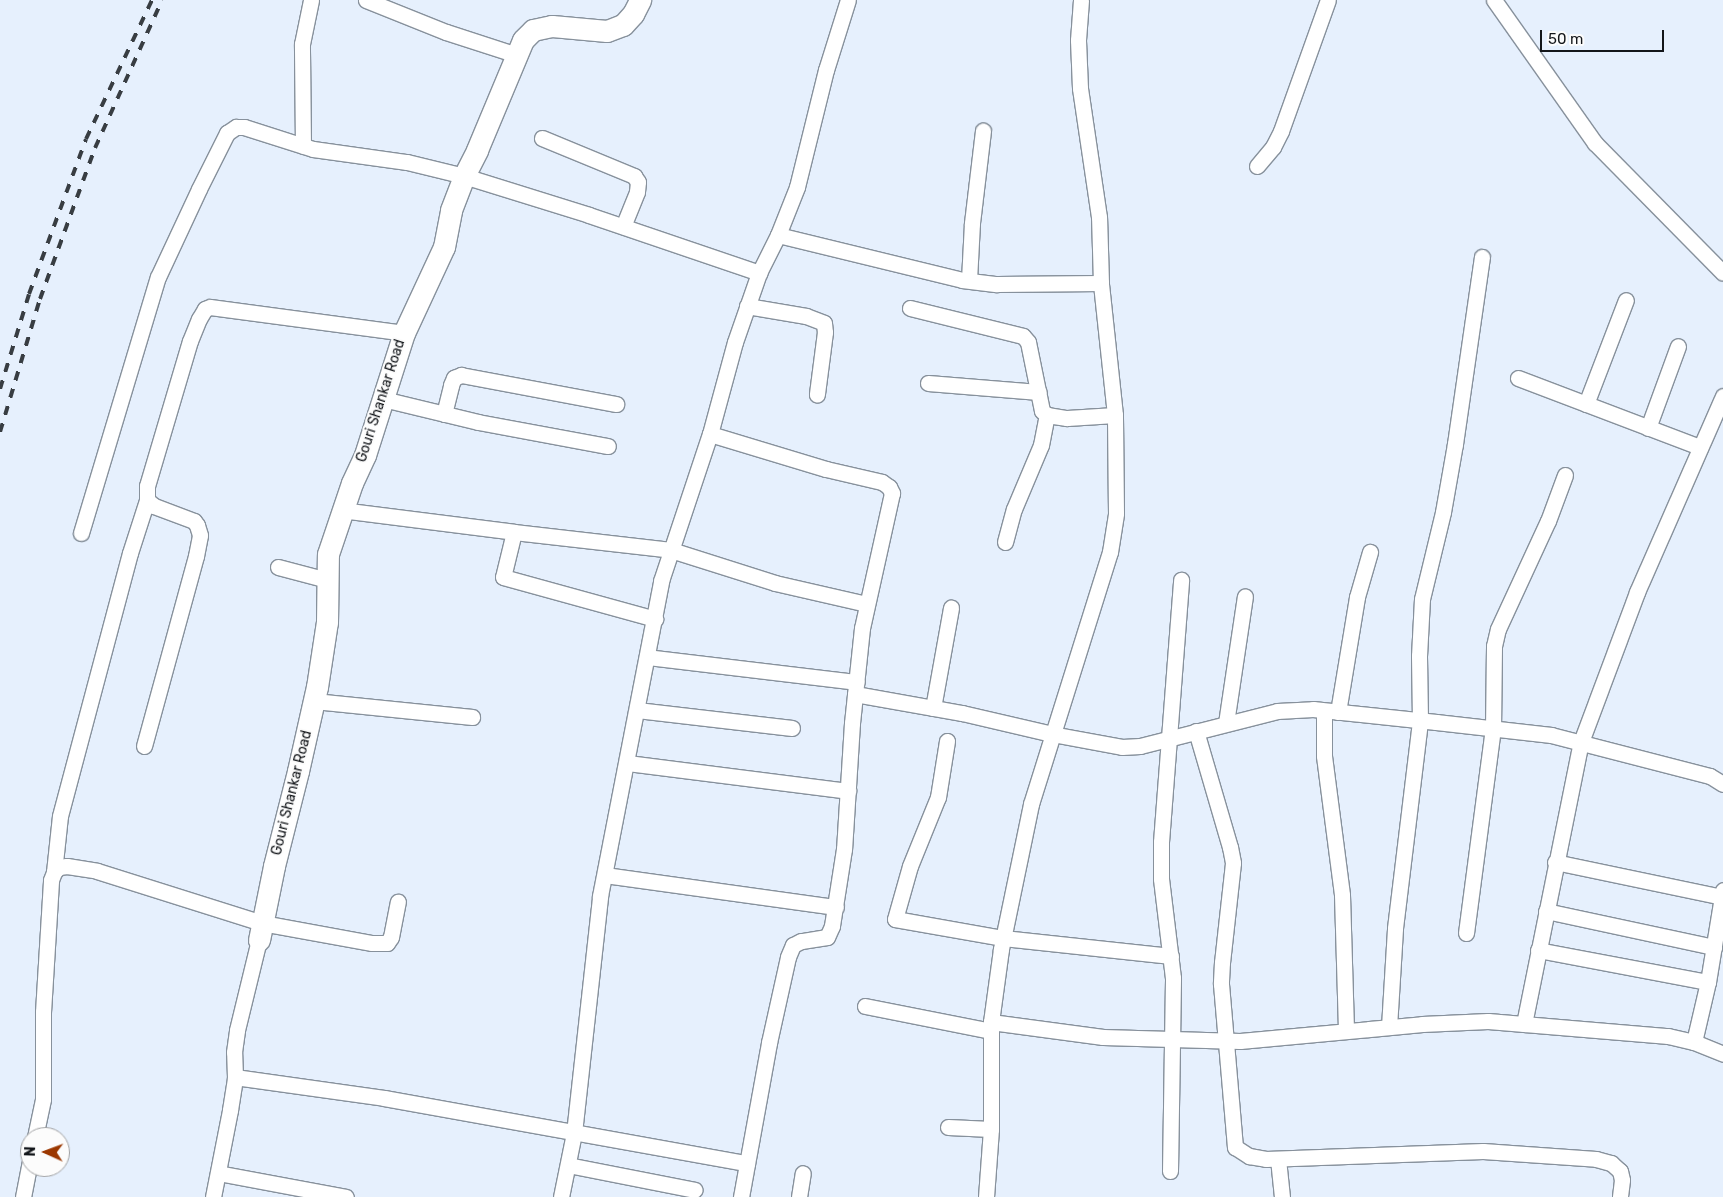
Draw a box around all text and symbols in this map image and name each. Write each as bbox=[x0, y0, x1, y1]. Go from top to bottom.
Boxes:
scale bar bbox=[1543, 20, 1667, 52]
text: 50 m bbox=[1548, 30, 1583, 48]
street label: Gouri Shankar Road bbox=[353, 337, 409, 465]
street label: Gouri Shankar Road bbox=[268, 729, 316, 857]
north arrow bbox=[20, 1127, 70, 1177]
text: N bbox=[22, 1146, 39, 1157]

